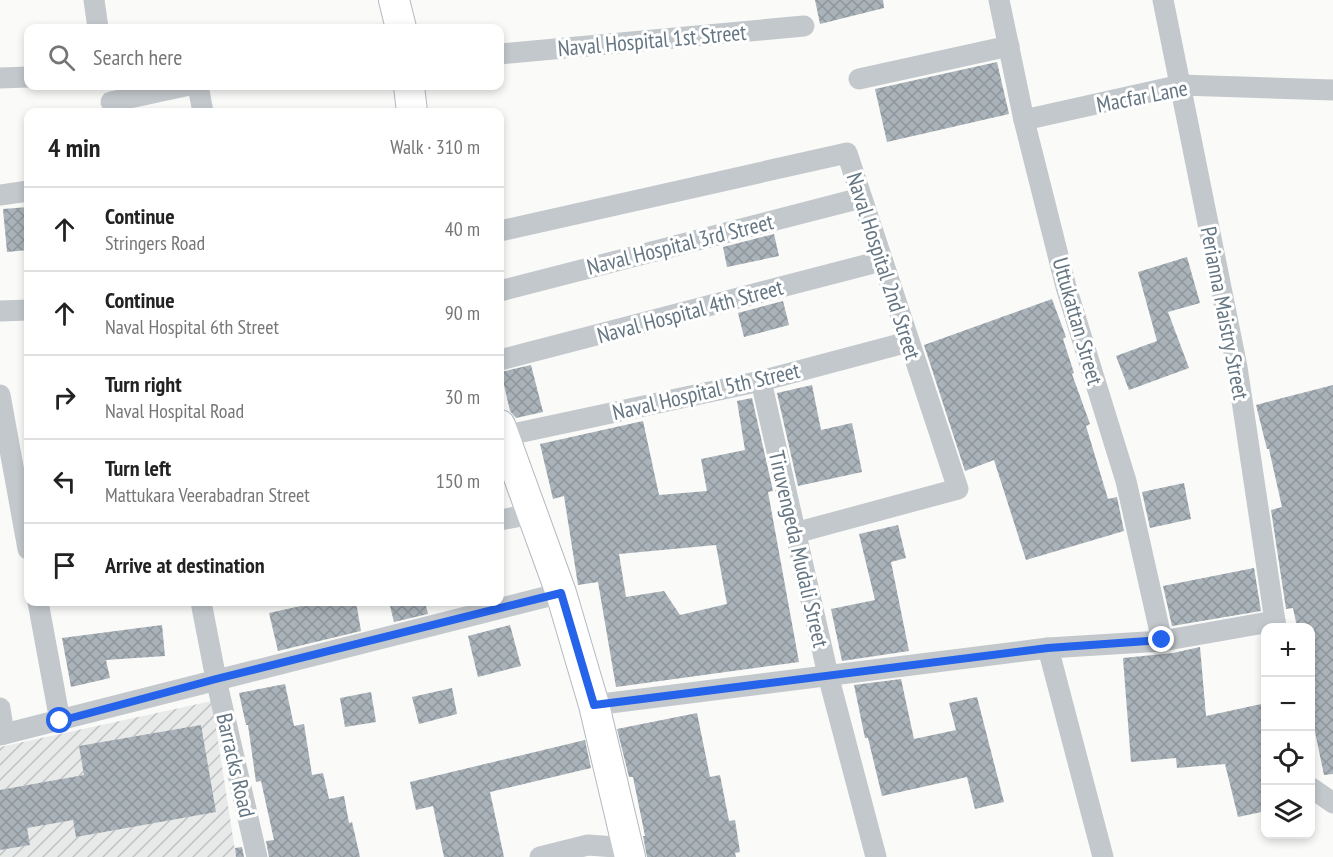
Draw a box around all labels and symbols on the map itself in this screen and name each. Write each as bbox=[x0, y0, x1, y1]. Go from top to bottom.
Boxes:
street label: Naval Hospital 1st Street bbox=[557, 18, 747, 62]
street label: Macfar Lane bbox=[1094, 73, 1190, 119]
street label: Naval Hospital 2nd Street bbox=[841, 169, 927, 363]
street label: Naval Hospital 3rd Street bbox=[584, 207, 776, 281]
street label: Perianna Maistry Street bbox=[1194, 224, 1256, 402]
street label: Uttukattan Street bbox=[1046, 254, 1110, 388]
street label: Naval Hospital 4th Street bbox=[594, 273, 786, 349]
street label: Naval Hospital 5th Street bbox=[610, 356, 802, 426]
street label: Tiruvengeda Mudali Street bbox=[763, 448, 835, 650]
route end bbox=[1148, 626, 1174, 652]
route start bbox=[46, 707, 72, 733]
street label: Barracks Road bbox=[210, 710, 262, 820]

